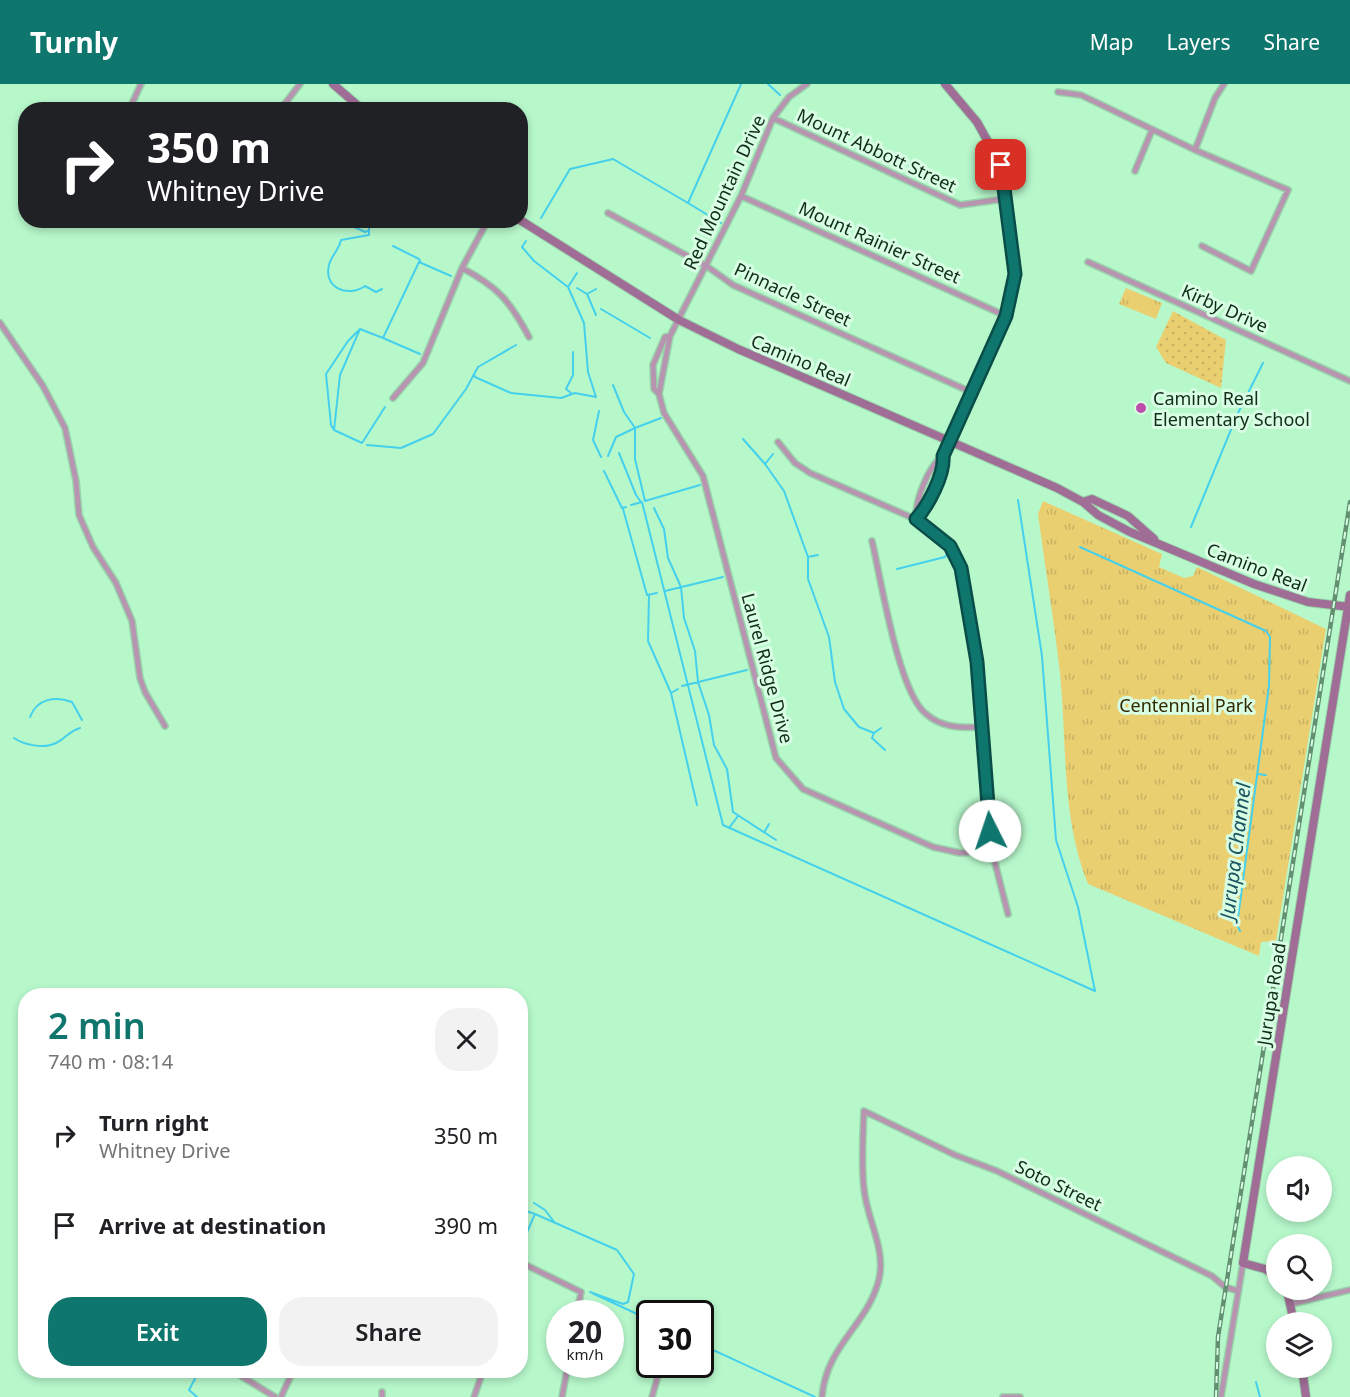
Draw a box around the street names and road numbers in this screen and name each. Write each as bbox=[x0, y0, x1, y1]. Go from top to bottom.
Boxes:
street label: Mount Abbott Street bbox=[793, 103, 961, 198]
street label: Red Mountain Drive bbox=[678, 111, 770, 273]
street label: Mount Rainier Street bbox=[795, 195, 965, 289]
street label: Pinnacle Street bbox=[731, 256, 856, 332]
street label: Kirby Drive bbox=[1178, 278, 1272, 338]
street label: Camino Real bbox=[748, 328, 854, 392]
street label: Camino Real bbox=[1203, 537, 1311, 597]
street label: Laurel Ridge Drive bbox=[736, 590, 800, 746]
street label: Jurupa Road bbox=[1251, 941, 1291, 1049]
street label: Soto Street bbox=[1012, 1154, 1107, 1216]

